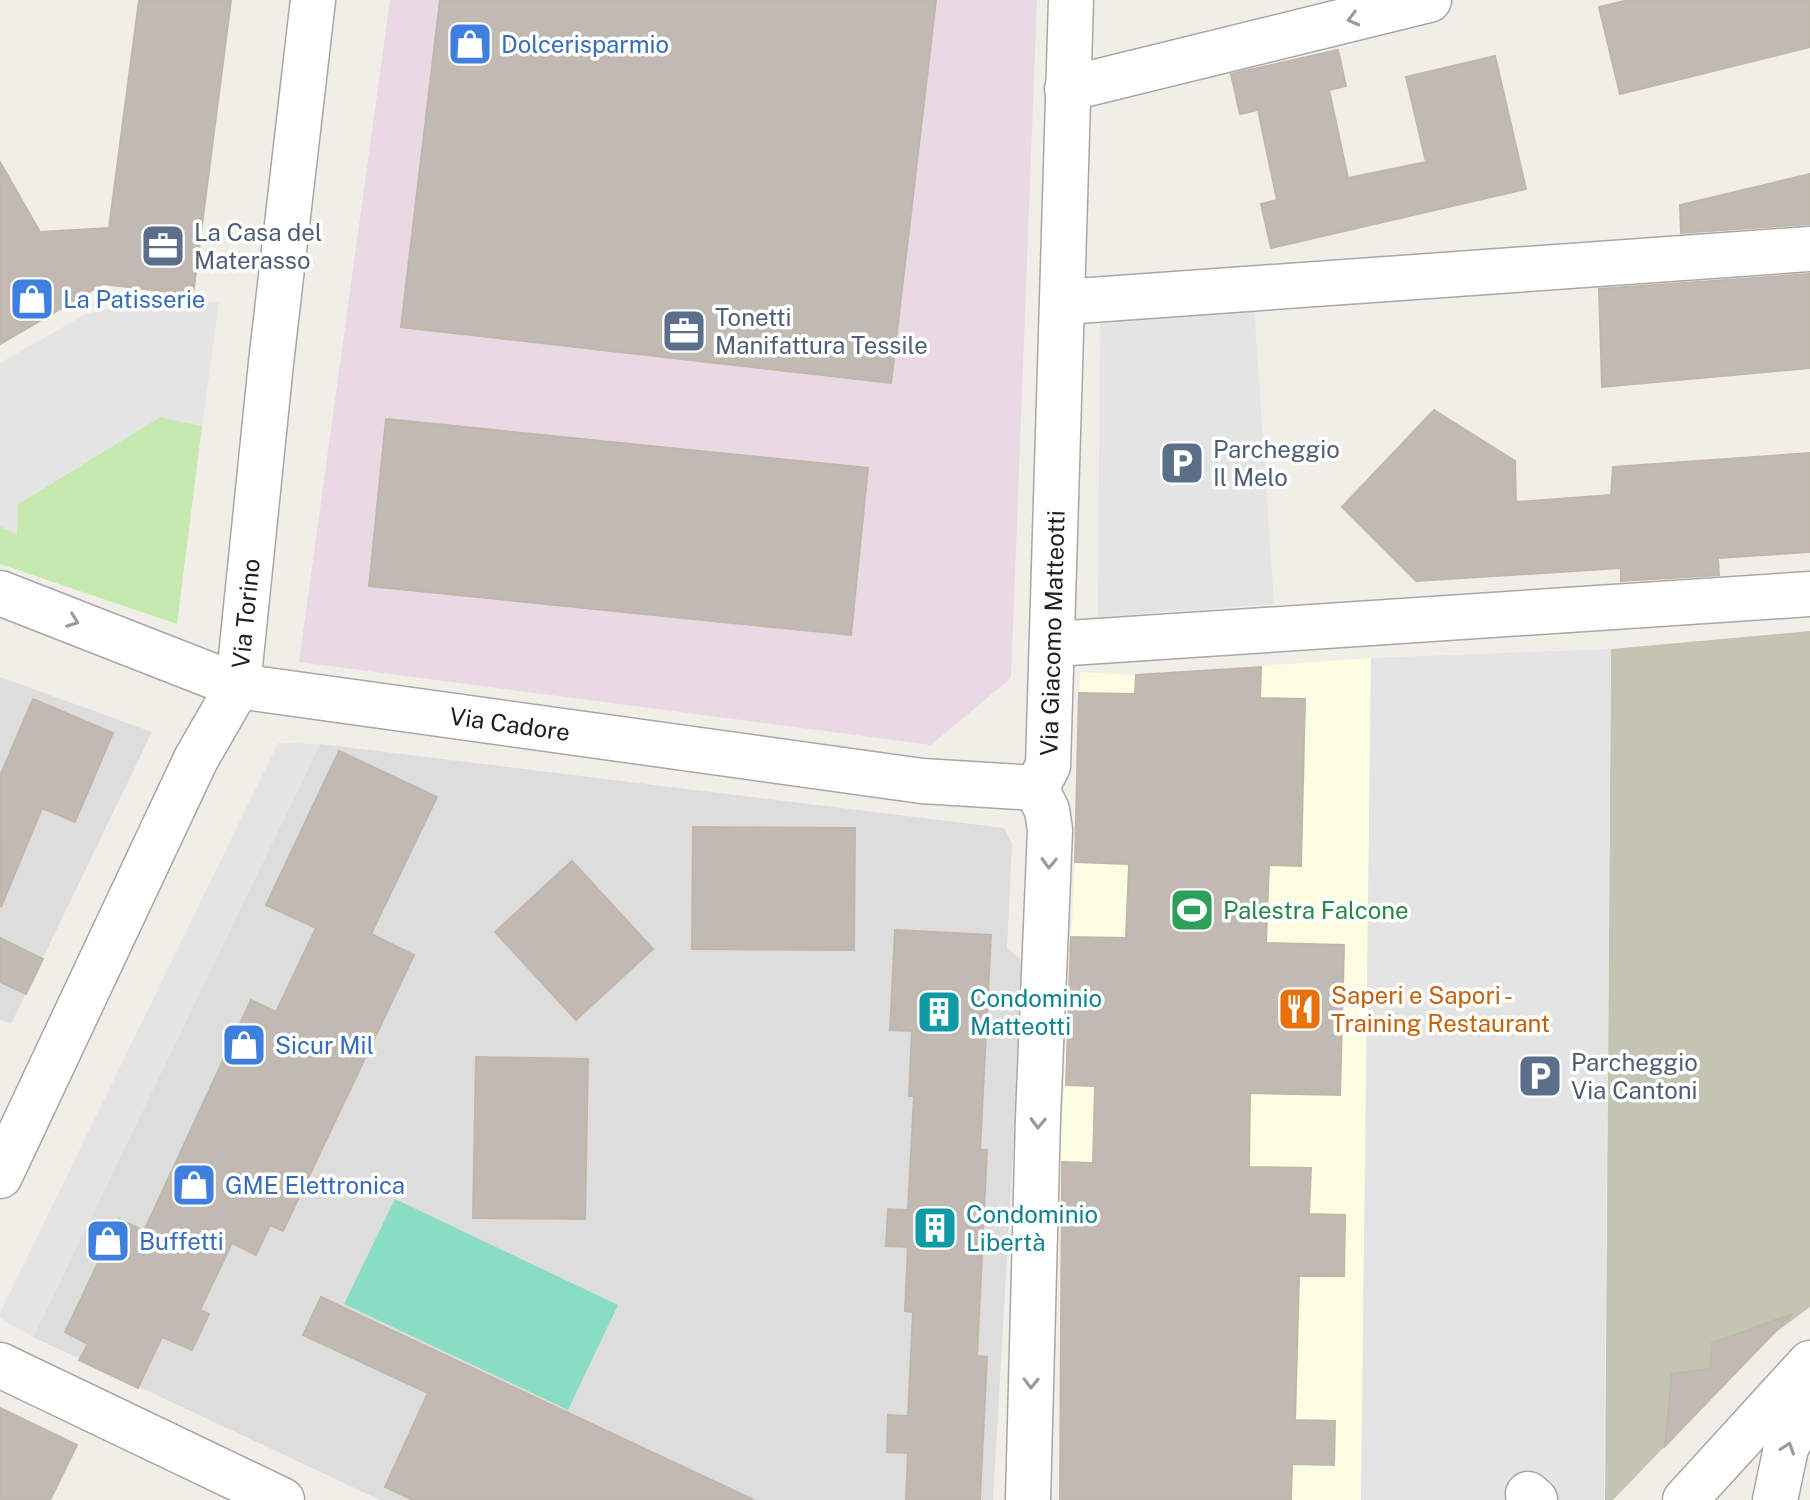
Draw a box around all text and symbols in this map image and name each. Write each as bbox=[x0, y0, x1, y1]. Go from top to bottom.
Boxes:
one-way arrow bbox=[1347, 9, 1361, 26]
shop icon: Dolcerisparmio bbox=[446, 20, 494, 68]
place label: Dolcerisparmio bbox=[501, 30, 669, 58]
place label: La Casa del Materasso bbox=[194, 218, 322, 274]
office icon: La Casa del Materasso bbox=[139, 222, 187, 270]
shop icon: La Patisserie bbox=[8, 275, 56, 323]
place label: La Patisserie bbox=[63, 285, 205, 313]
place label: Tonetti Manifattura Tessile bbox=[715, 303, 928, 359]
office icon: Tonetti Manifattura Tessile bbox=[660, 307, 708, 355]
place label: Parcheggio Il Melo bbox=[1213, 435, 1340, 491]
parking icon: Parcheggio Il Melo bbox=[1158, 439, 1206, 487]
street label: Via Giacomo Matteotti bbox=[1034, 510, 1070, 756]
street label: Via Torino bbox=[226, 557, 265, 670]
one-way arrow bbox=[65, 612, 79, 628]
street label: Via Cadore bbox=[448, 702, 572, 746]
one-way arrow bbox=[1040, 857, 1057, 870]
sports icon: Palestra Falcone bbox=[1168, 886, 1216, 934]
place label: Palestra Falcone bbox=[1223, 896, 1409, 924]
place label: Saperi e Sapori - Training Restaurant bbox=[1331, 981, 1550, 1037]
place label: Condominio Matteotti bbox=[970, 984, 1102, 1040]
restaurant icon: Saperi e Sapori - Training Restaurant bbox=[1276, 985, 1324, 1033]
building icon: Condominio Matteotti bbox=[915, 988, 963, 1036]
shop icon: Sicur Mil bbox=[220, 1021, 268, 1069]
place label: Sicur Mil bbox=[275, 1031, 374, 1059]
place label: Parcheggio Via Cantoni bbox=[1571, 1048, 1698, 1104]
parking icon: Parcheggio Via Cantoni bbox=[1516, 1052, 1564, 1100]
one-way arrow bbox=[1029, 1117, 1046, 1130]
shop icon: GME Elettronica bbox=[170, 1161, 218, 1209]
place label: GME Elettronica bbox=[225, 1171, 405, 1199]
place label: Condominio Libertà bbox=[966, 1200, 1098, 1256]
building icon: Condominio Libertà bbox=[911, 1204, 959, 1252]
shop icon: Buffetti bbox=[84, 1217, 132, 1265]
place label: Buffetti bbox=[139, 1227, 224, 1255]
one-way arrow bbox=[1022, 1377, 1040, 1390]
one-way arrow bbox=[1778, 1442, 1794, 1456]

